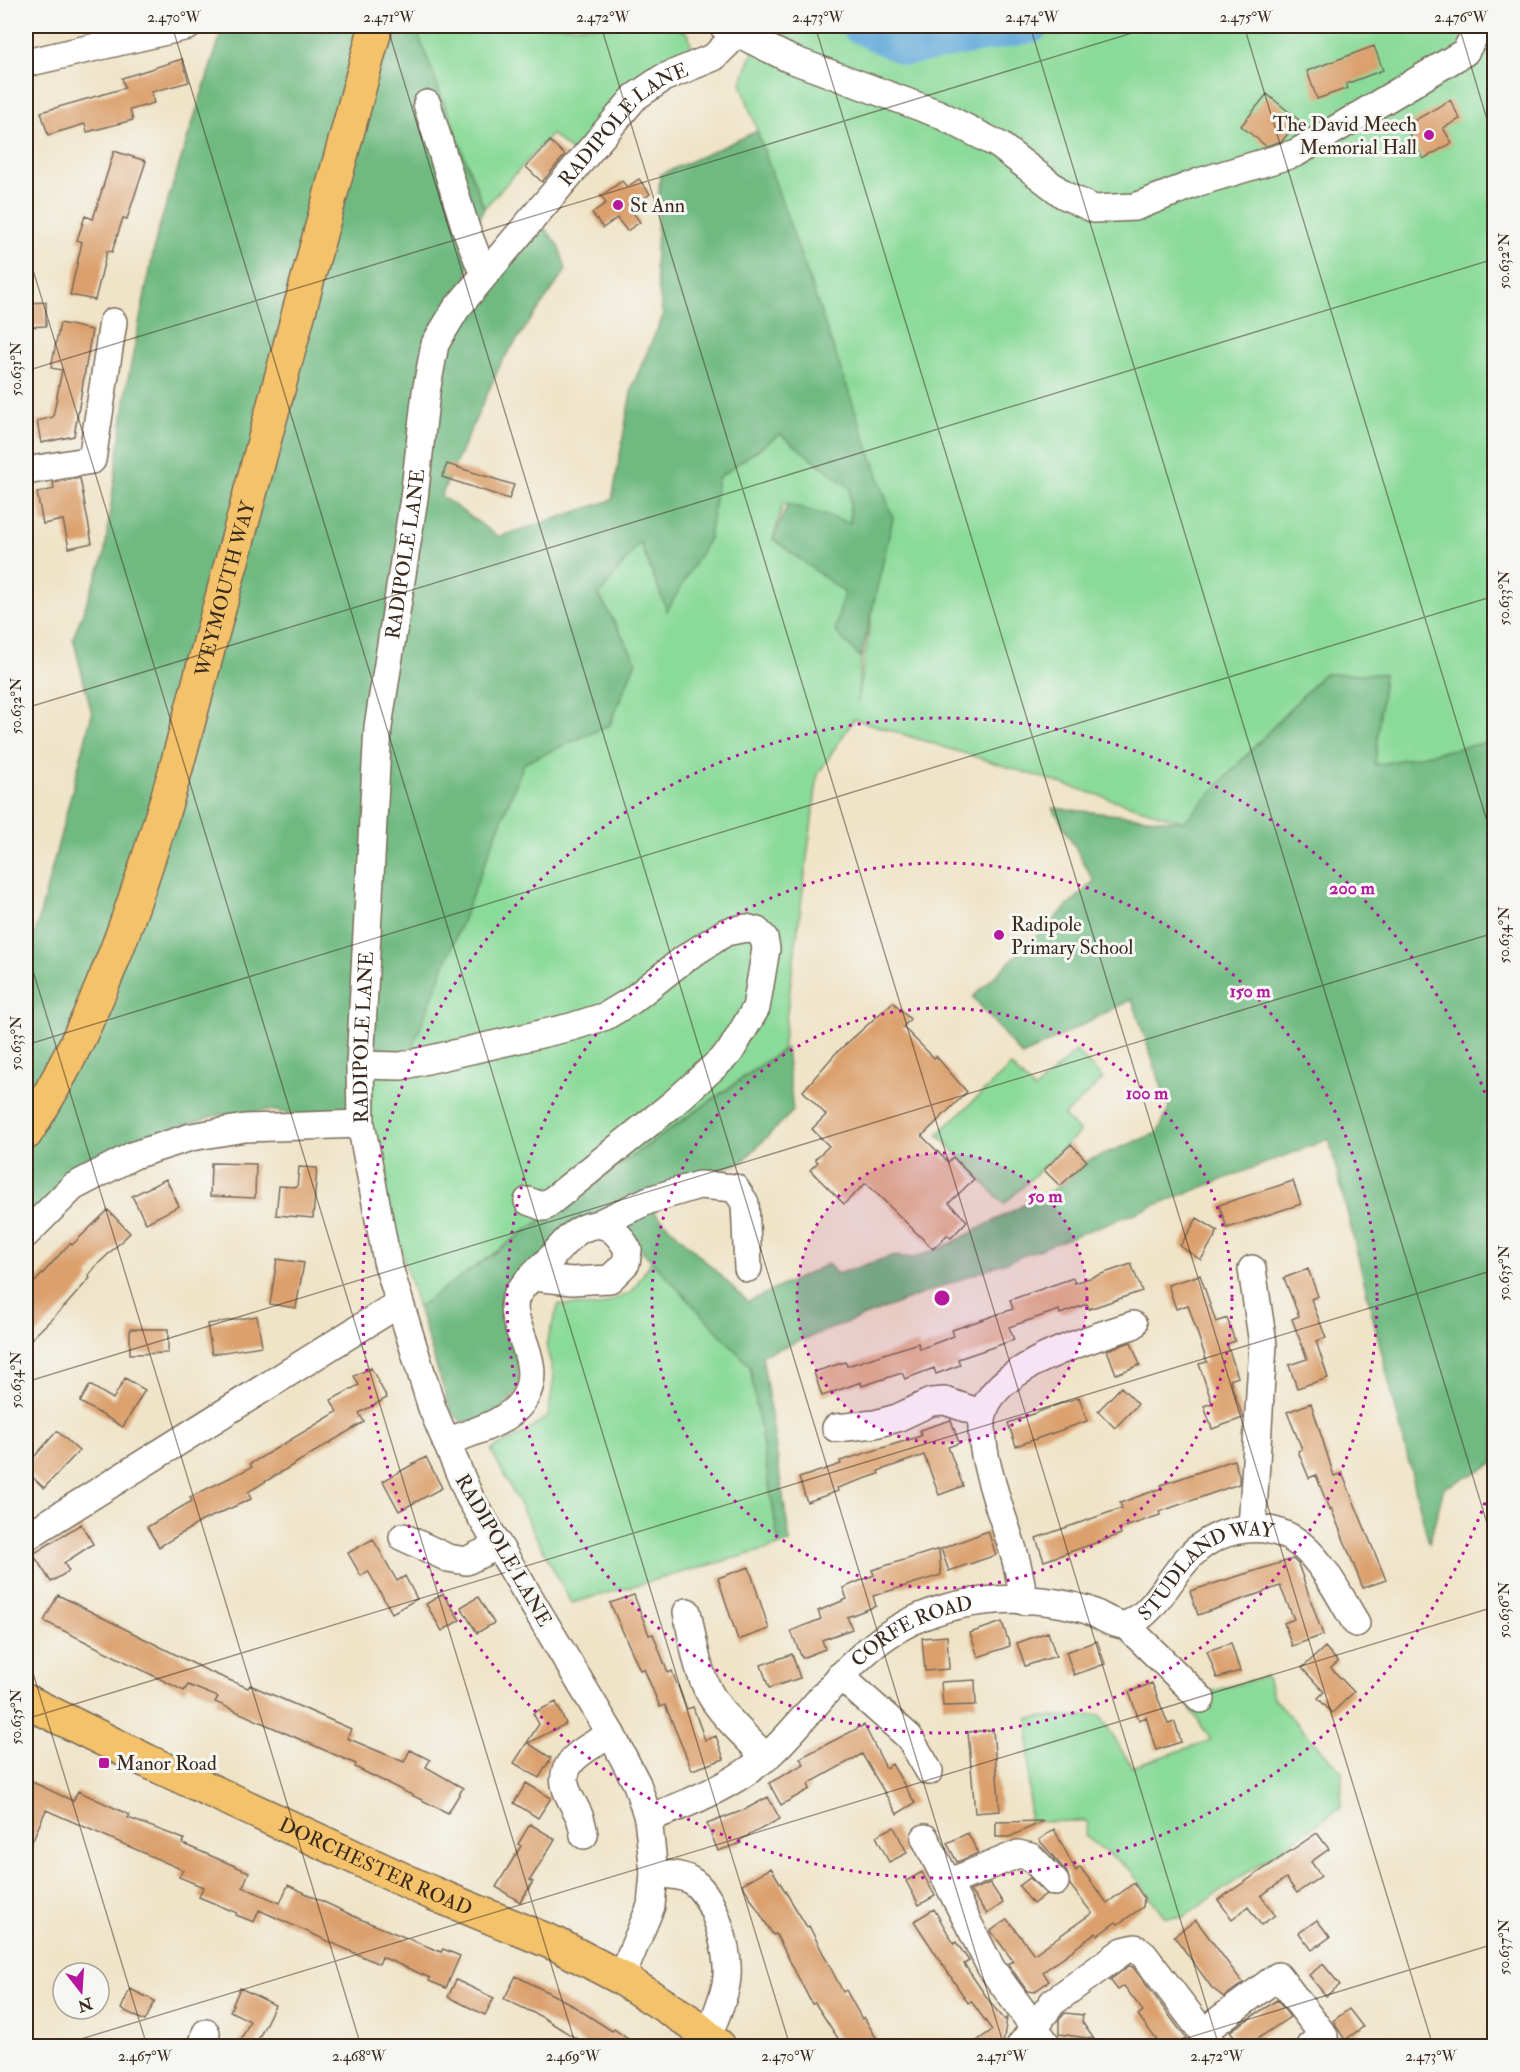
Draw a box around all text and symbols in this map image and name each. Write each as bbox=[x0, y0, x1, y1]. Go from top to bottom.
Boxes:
text: 2.470°W bbox=[147, 8, 202, 27]
text: 2.471°W bbox=[363, 8, 415, 27]
text: 2.472°W bbox=[576, 8, 630, 27]
text: 2.473°W bbox=[792, 8, 845, 27]
text: 2.474°W bbox=[1005, 8, 1060, 27]
text: 2.475°W bbox=[1220, 8, 1273, 27]
text: 2.476°W bbox=[1434, 8, 1488, 27]
street label: RADIPOLE LANE bbox=[553, 57, 692, 191]
place label: The David Meech Memorial Hall bbox=[1273, 112, 1418, 160]
marker: The David Meech Memorial Hall bbox=[1422, 128, 1436, 142]
place label: St Ann bbox=[630, 193, 685, 218]
marker: St Ann bbox=[611, 198, 625, 212]
text: 50.632°N bbox=[1495, 232, 1514, 289]
text: 50.631°N bbox=[7, 341, 26, 396]
street label: RADIPOLE LANE bbox=[380, 467, 430, 641]
street label: WEYMOUTH WAY bbox=[189, 497, 261, 680]
text: 50.633°N bbox=[1495, 570, 1514, 625]
text: 50.632°N bbox=[7, 677, 26, 734]
text: 200 m bbox=[1329, 877, 1376, 900]
text: 50.634°N bbox=[1495, 906, 1514, 964]
place label: Radipole Primary School bbox=[1011, 912, 1133, 960]
marker: Radipole Primary School bbox=[992, 928, 1006, 942]
street label: RADIPOLE LANE bbox=[348, 951, 379, 1124]
text: 150 m bbox=[1229, 980, 1272, 1003]
text: 50.633°N bbox=[7, 1015, 26, 1070]
text: 100 m bbox=[1126, 1082, 1169, 1105]
text: 50 m bbox=[1028, 1185, 1063, 1208]
text: 50.635°N bbox=[1495, 1245, 1514, 1301]
centre of rings bbox=[932, 1288, 952, 1308]
text: 50.634°N bbox=[7, 1351, 26, 1409]
street label: RADIPOLE LANE bbox=[450, 1470, 557, 1631]
street label: STUDLAND WAY bbox=[1133, 1516, 1277, 1626]
text: 50.636°N bbox=[1495, 1581, 1514, 1638]
street label: CORFE ROAD bbox=[846, 1591, 974, 1672]
text: 50.635°N bbox=[7, 1689, 26, 1745]
place label: Manor Road bbox=[116, 1751, 217, 1776]
marker: Manor Road bbox=[97, 1756, 111, 1770]
street label: DORCHESTER ROAD bbox=[275, 1812, 476, 1921]
text: 50.637°N bbox=[1495, 1918, 1514, 1975]
north arrow bbox=[51, 1961, 111, 2021]
text: N bbox=[75, 1992, 96, 2016]
text: 2.467°W bbox=[118, 2047, 173, 2066]
text: 2.468°W bbox=[332, 2047, 387, 2066]
text: 2.469°W bbox=[546, 2047, 601, 2066]
text: 2.470°W bbox=[761, 2047, 816, 2066]
text: 2.471°W bbox=[976, 2047, 1028, 2066]
text: 2.472°W bbox=[1190, 2047, 1244, 2066]
text: 2.473°W bbox=[1405, 2047, 1458, 2066]

